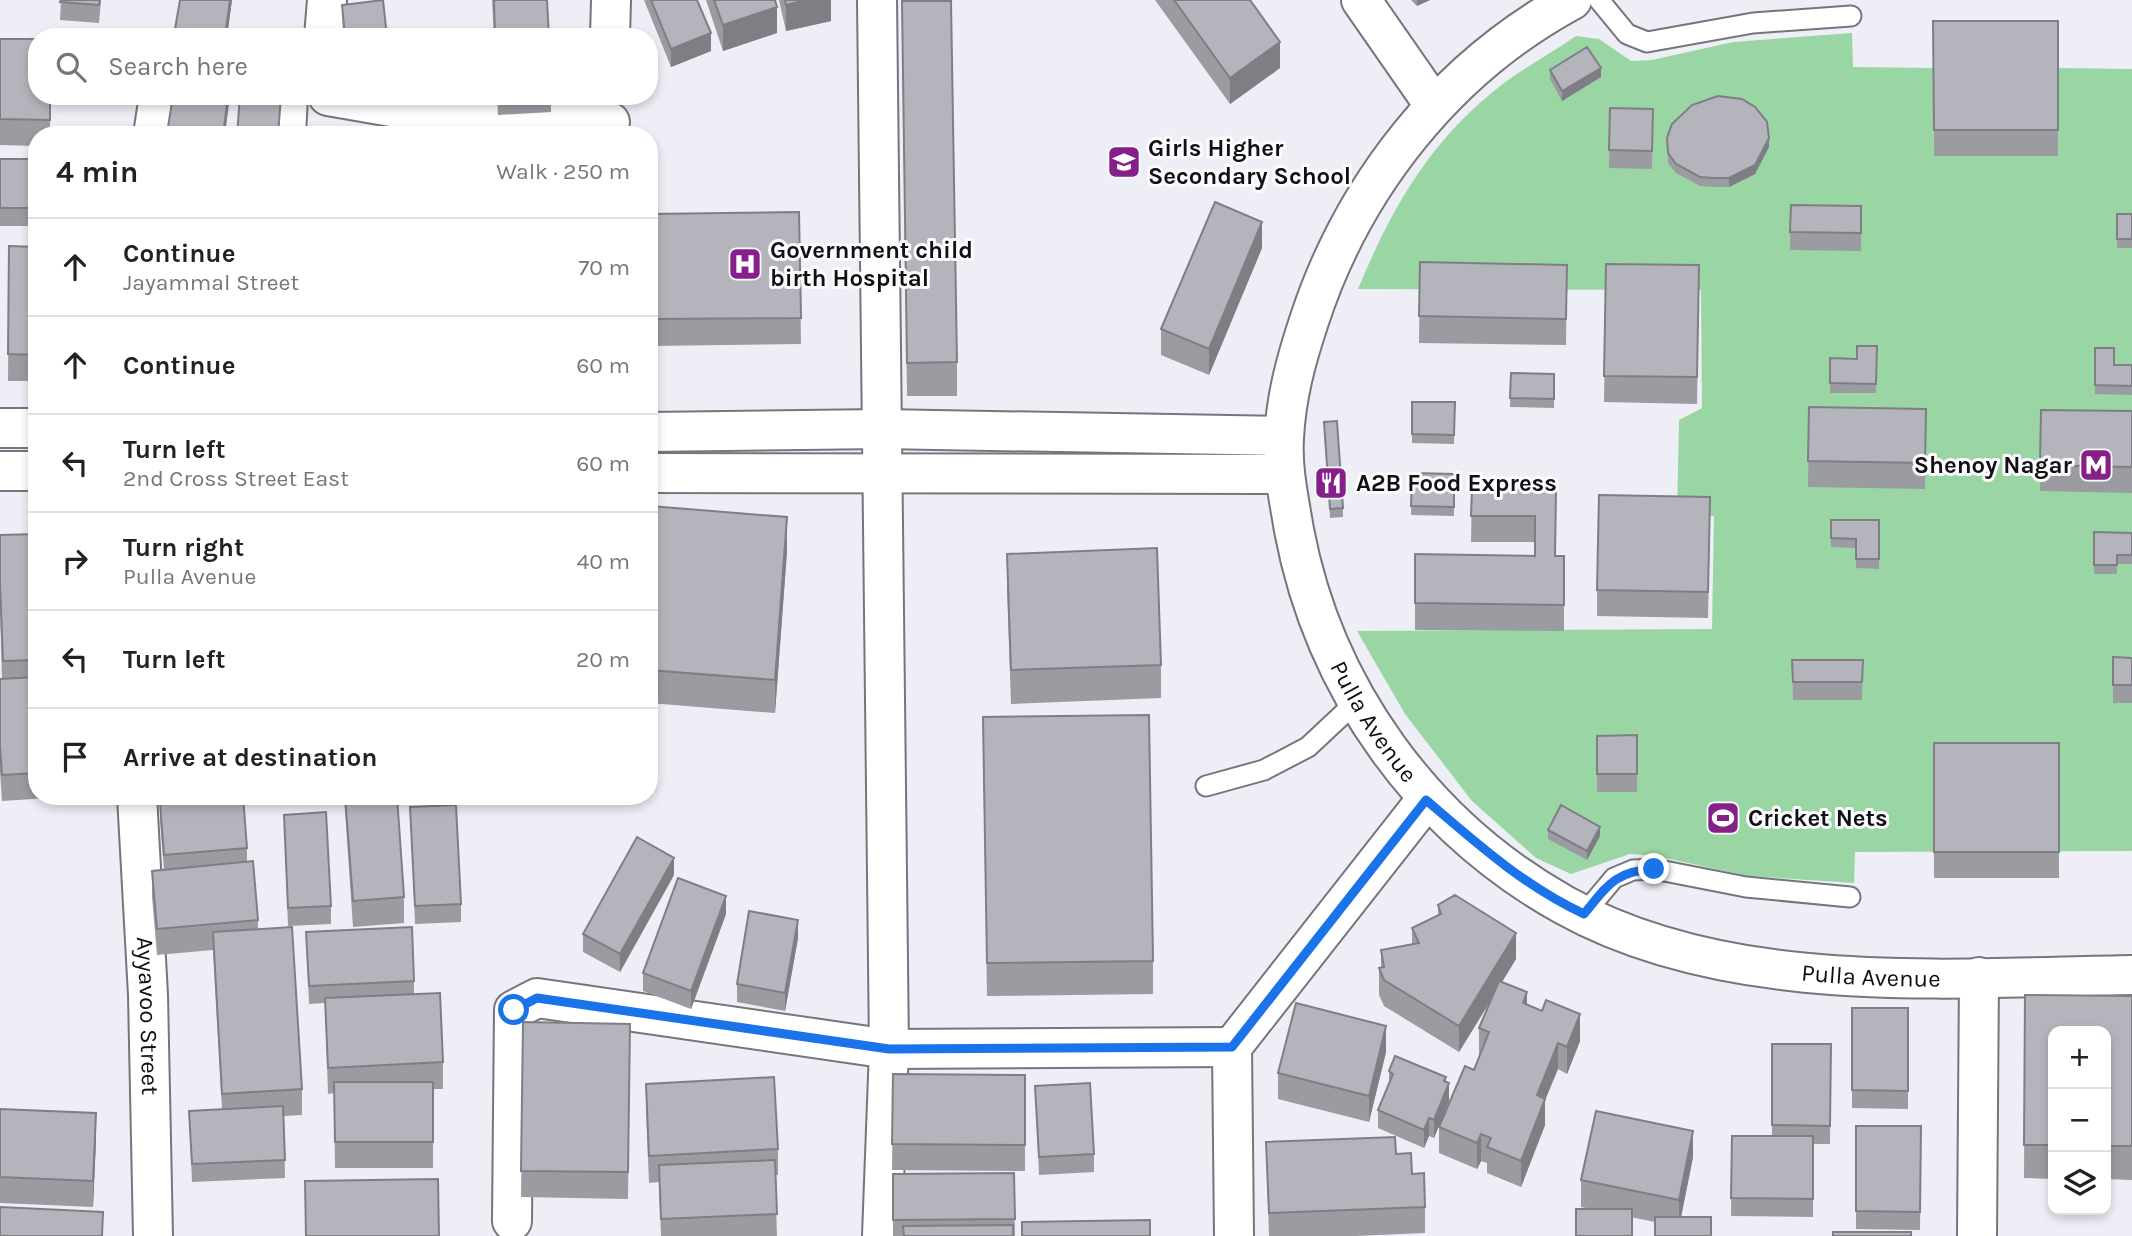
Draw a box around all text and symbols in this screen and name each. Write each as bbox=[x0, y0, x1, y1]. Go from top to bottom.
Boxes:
search box bbox=[28, 28, 658, 105]
icon: search bbox=[52, 48, 90, 86]
text: Search here bbox=[108, 51, 248, 82]
place label: Girls Higher Secondary School bbox=[1148, 134, 1351, 190]
school or university icon: Girls Higher Secondary School bbox=[1105, 143, 1143, 181]
text: 4 min bbox=[56, 154, 138, 190]
text: Walk · 250 m bbox=[496, 158, 630, 185]
place label: Government child birth Hospital bbox=[770, 236, 973, 292]
text: Continue bbox=[123, 238, 235, 269]
hospital icon: Government child birth Hospital bbox=[726, 245, 764, 283]
icon: ahead bbox=[56, 248, 94, 286]
text: 70 m bbox=[579, 254, 630, 281]
text: Jayammal Street bbox=[123, 269, 299, 296]
icon: ahead bbox=[56, 346, 94, 384]
text: Continue bbox=[123, 350, 235, 381]
text: 60 m bbox=[576, 352, 630, 379]
text: Turn left bbox=[123, 434, 225, 465]
icon: left bbox=[56, 444, 94, 482]
metro station icon: Shenoy Nagar bbox=[2077, 446, 2115, 484]
text: 60 m bbox=[576, 450, 630, 477]
place label: Shenoy Nagar bbox=[1914, 451, 2073, 479]
restaurant icon: A2B Food Express bbox=[1312, 464, 1350, 502]
text: 2nd Cross Street East bbox=[123, 465, 349, 492]
place label: A2B Food Express bbox=[1356, 469, 1557, 497]
text: Turn right bbox=[123, 532, 244, 563]
icon: right bbox=[56, 542, 94, 580]
text: 40 m bbox=[577, 548, 630, 575]
text: Pulla Avenue bbox=[123, 563, 256, 590]
icon: left bbox=[56, 640, 94, 678]
text: Turn left bbox=[123, 644, 225, 675]
text: 20 m bbox=[576, 646, 630, 673]
street label: Pulla Avenue bbox=[1324, 656, 1423, 788]
icon: arrive bbox=[56, 738, 94, 776]
text: Arrive at destination bbox=[123, 742, 377, 773]
sports icon: Cricket Nets bbox=[1704, 799, 1742, 837]
place label: Cricket Nets bbox=[1748, 804, 1888, 832]
route end bbox=[1638, 853, 1669, 884]
street label: Ayyavoo Street bbox=[131, 936, 164, 1095]
street label: Pulla Avenue bbox=[1800, 958, 1941, 993]
route start bbox=[498, 994, 529, 1025]
map controls bbox=[2048, 1026, 2111, 1215]
button: + bbox=[2048, 1026, 2111, 1089]
button: − bbox=[2048, 1089, 2111, 1152]
button: layers bbox=[2048, 1152, 2111, 1215]

